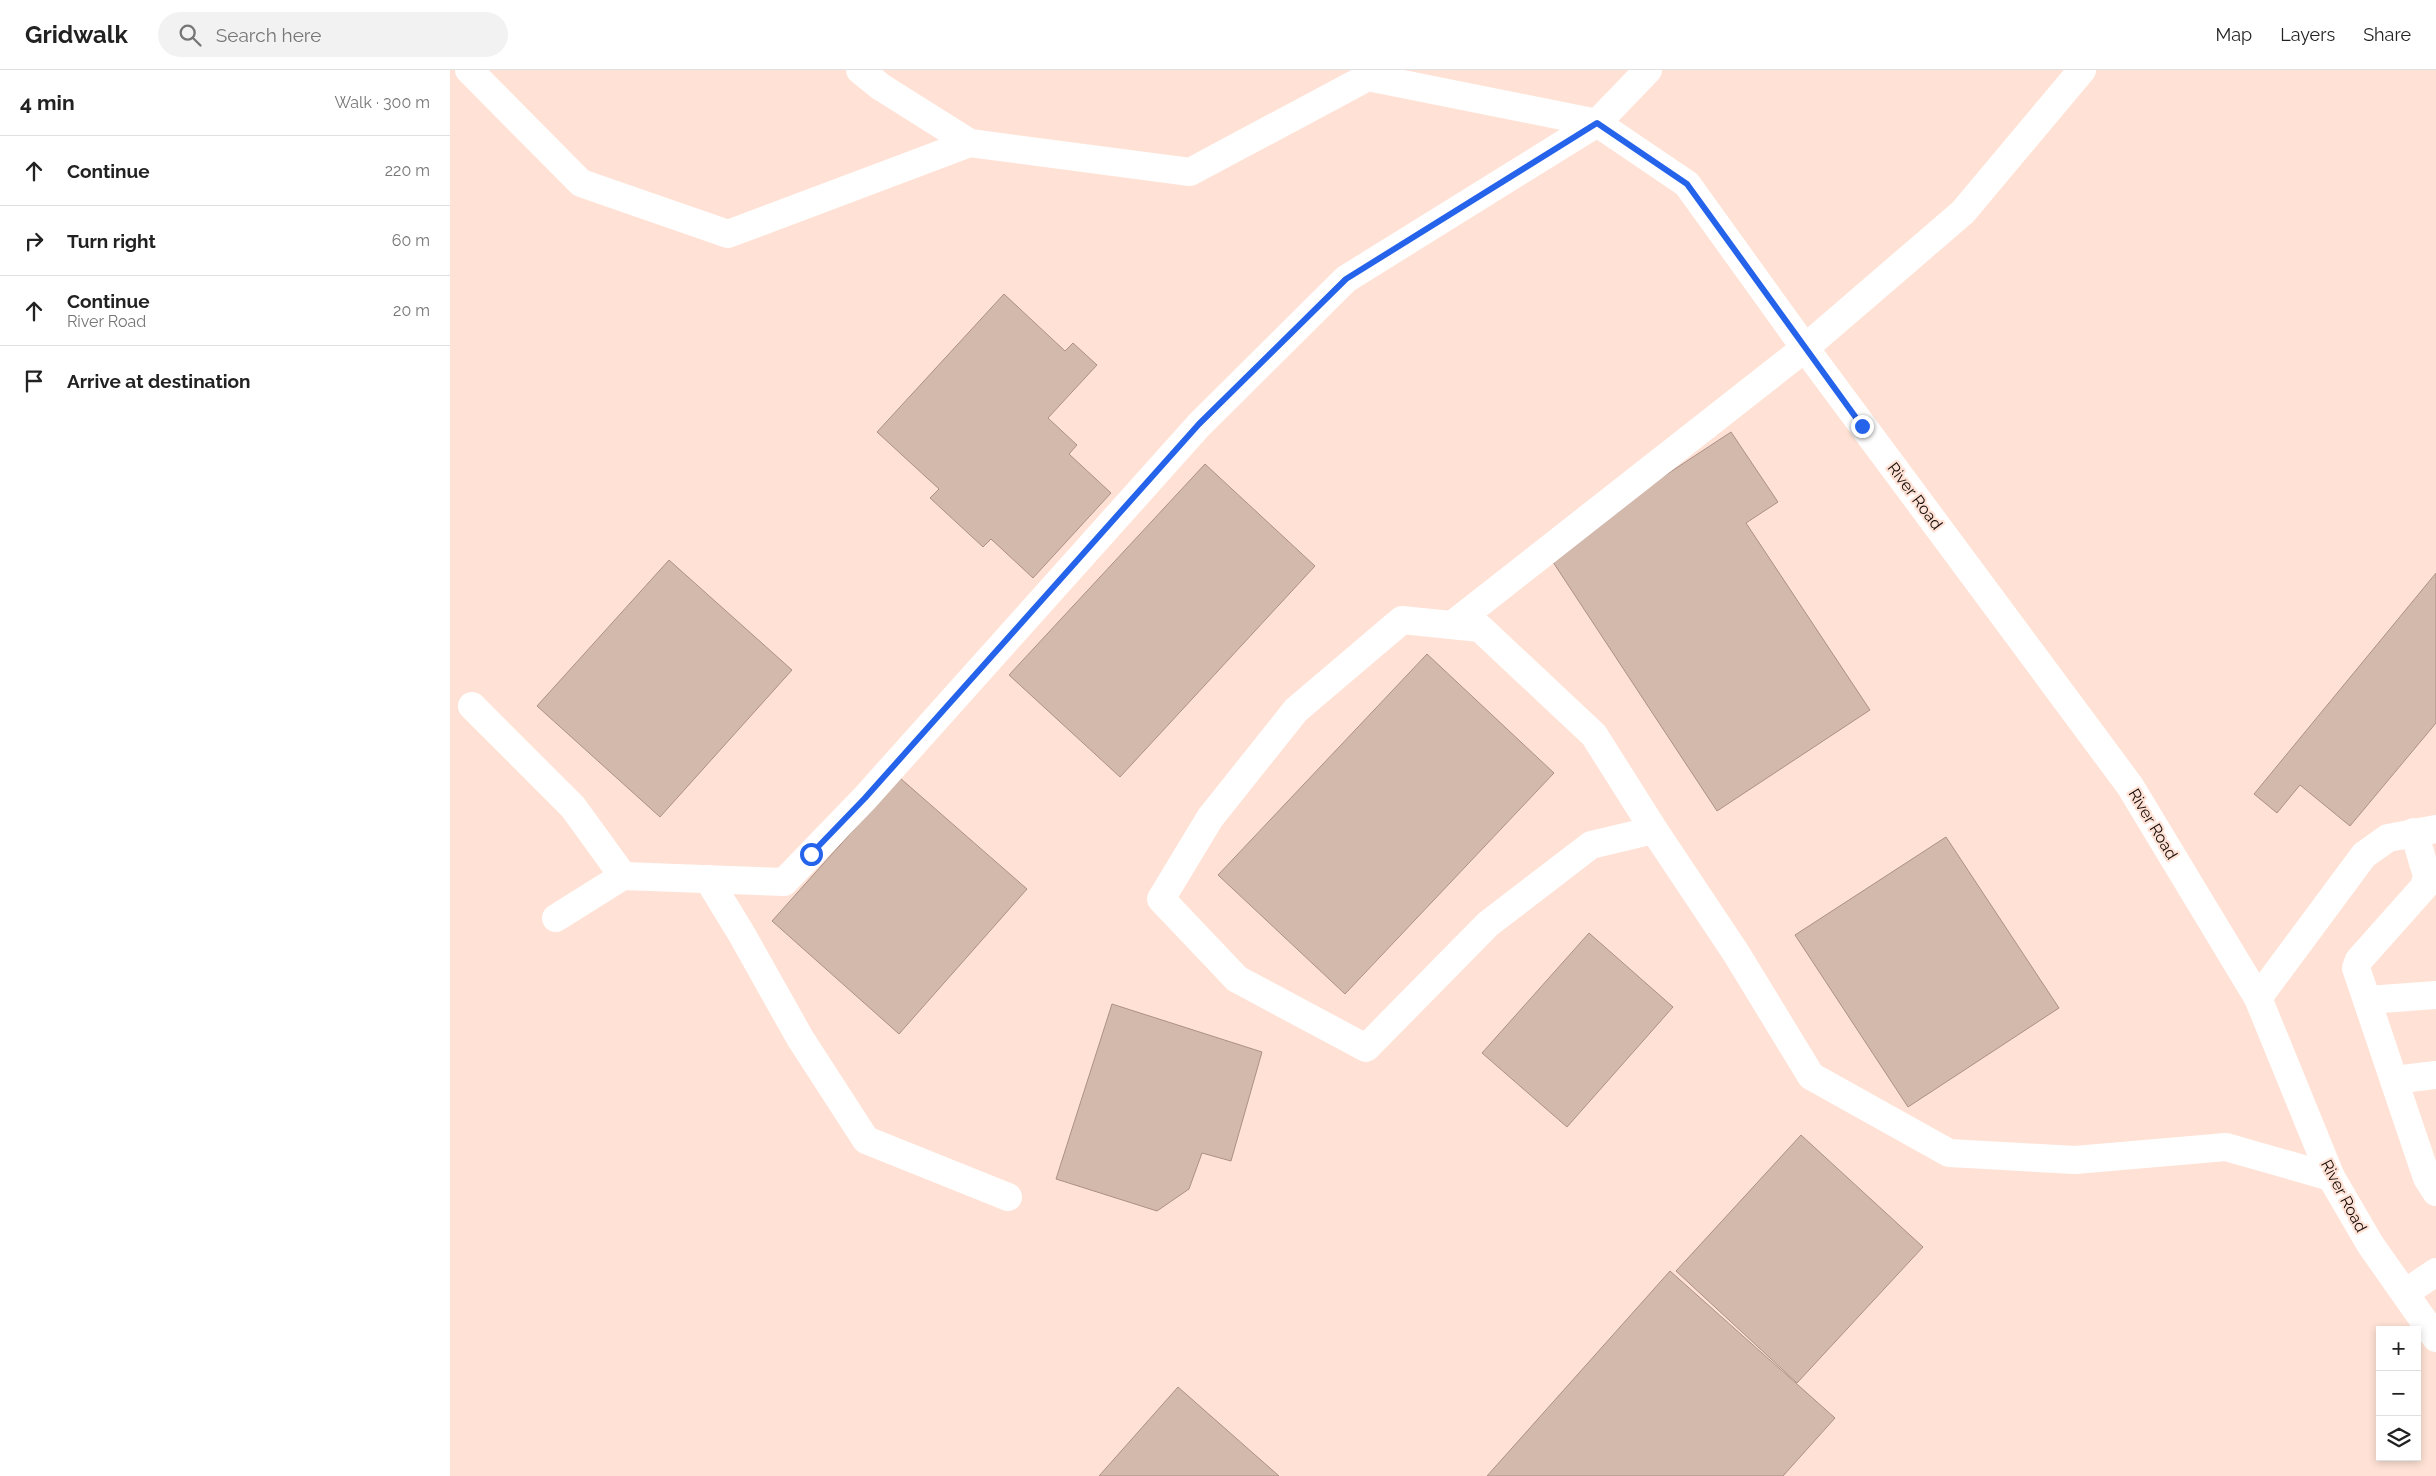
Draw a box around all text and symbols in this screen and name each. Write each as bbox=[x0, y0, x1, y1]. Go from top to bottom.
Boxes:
search box bbox=[158, 12, 508, 57]
text: Gridwalk bbox=[25, 20, 128, 49]
icon: search bbox=[176, 21, 204, 49]
text: Search here bbox=[216, 24, 321, 46]
text: Map bbox=[2216, 24, 2252, 45]
text: Layers bbox=[2280, 24, 2335, 45]
text: Share bbox=[2363, 24, 2411, 45]
text: 4 min bbox=[20, 90, 75, 115]
text: Walk · 300 m bbox=[334, 93, 430, 112]
icon: ahead bbox=[20, 157, 48, 185]
text: Continue bbox=[67, 160, 150, 182]
text: 220 m bbox=[385, 161, 430, 180]
icon: right bbox=[20, 227, 48, 255]
text: Turn right bbox=[67, 230, 156, 252]
text: 60 m bbox=[392, 231, 430, 250]
text: Continue bbox=[67, 290, 150, 312]
icon: ahead bbox=[20, 297, 48, 325]
text: 20 m bbox=[393, 301, 430, 320]
text: River Road bbox=[67, 312, 146, 331]
icon: arrive bbox=[20, 367, 48, 395]
text: Arrive at destination bbox=[67, 370, 251, 392]
route end bbox=[1851, 415, 1874, 438]
street label: River Road bbox=[1884, 459, 1946, 533]
street label: River Road bbox=[2124, 785, 2182, 863]
route start bbox=[800, 843, 823, 866]
street label: River Road bbox=[2317, 1157, 2371, 1235]
map controls bbox=[2376, 1326, 2421, 1461]
button: + bbox=[2376, 1326, 2421, 1371]
button: − bbox=[2376, 1371, 2421, 1416]
button: layers bbox=[2376, 1416, 2421, 1461]

